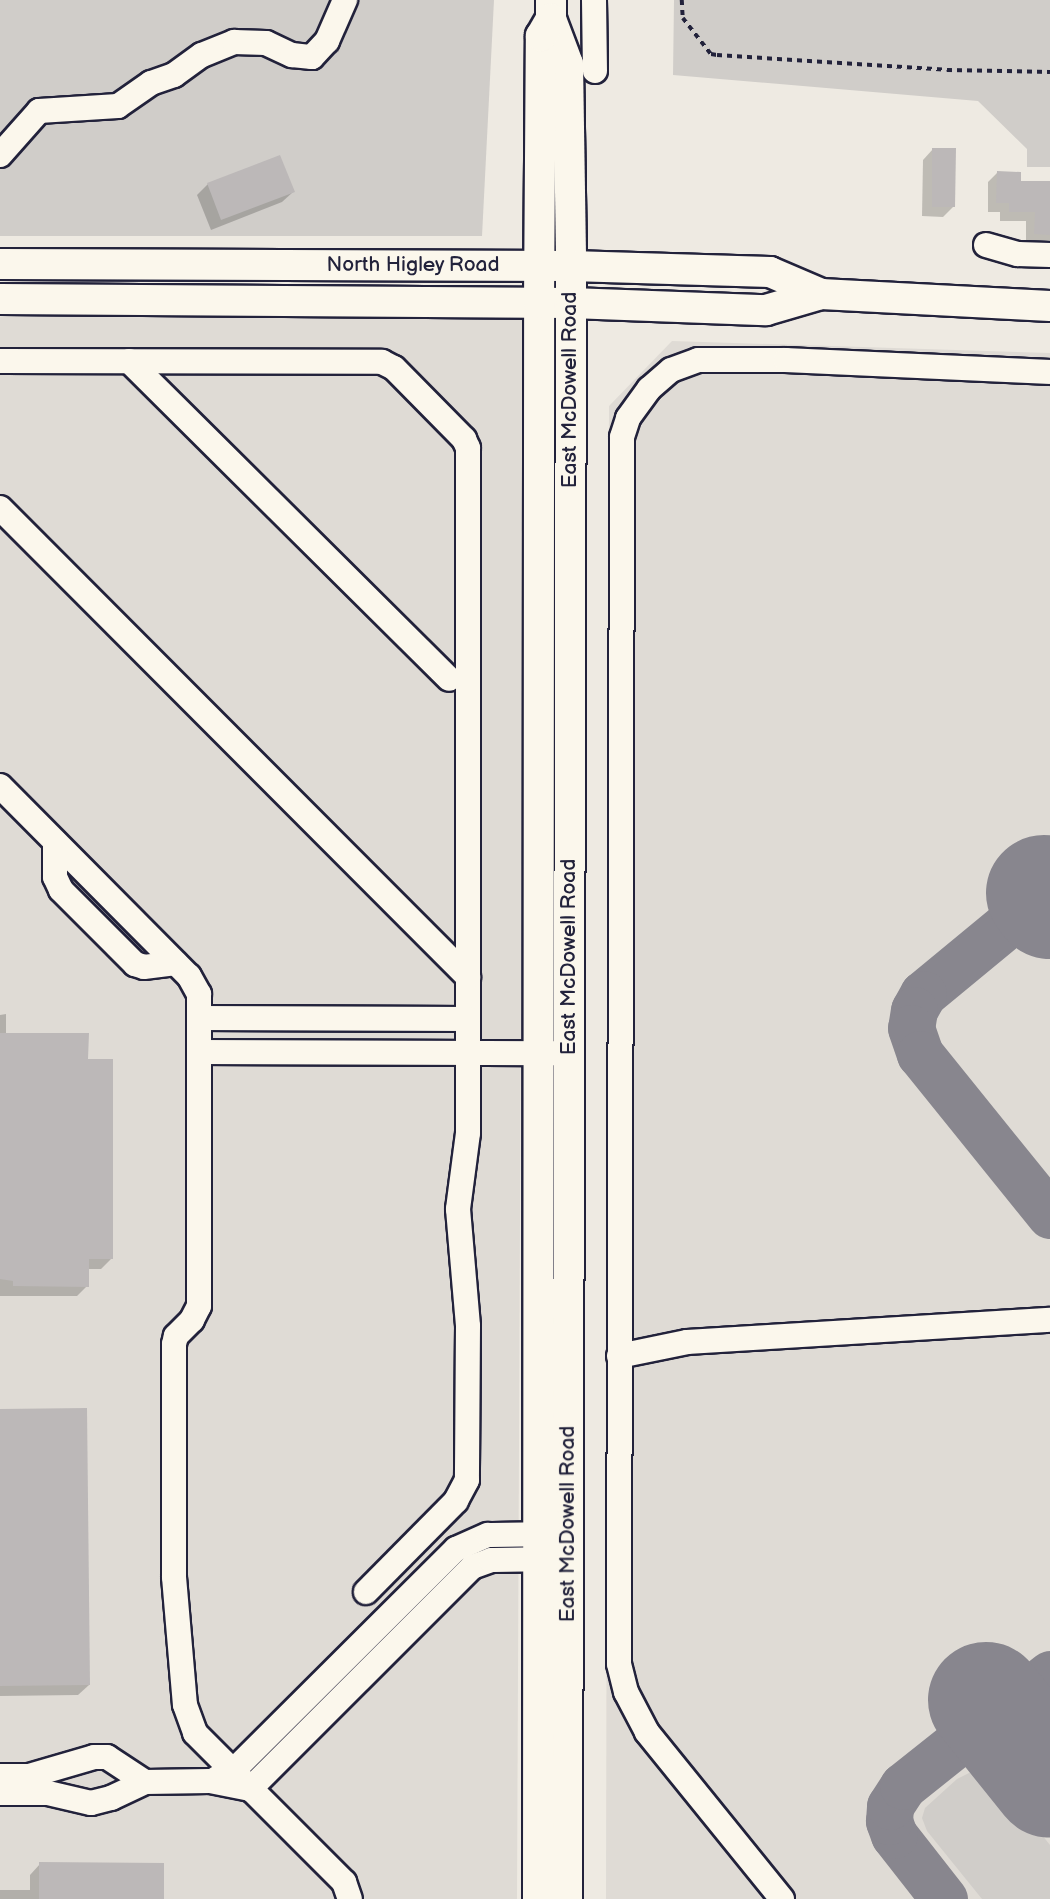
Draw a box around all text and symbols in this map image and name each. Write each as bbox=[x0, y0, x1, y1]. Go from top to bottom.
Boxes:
street label: North Higley Road bbox=[326, 252, 500, 278]
street label: East McDowell Road bbox=[557, 292, 583, 488]
street label: East McDowell Road bbox=[556, 859, 582, 1055]
street label: East McDowell Road bbox=[555, 1426, 581, 1622]

